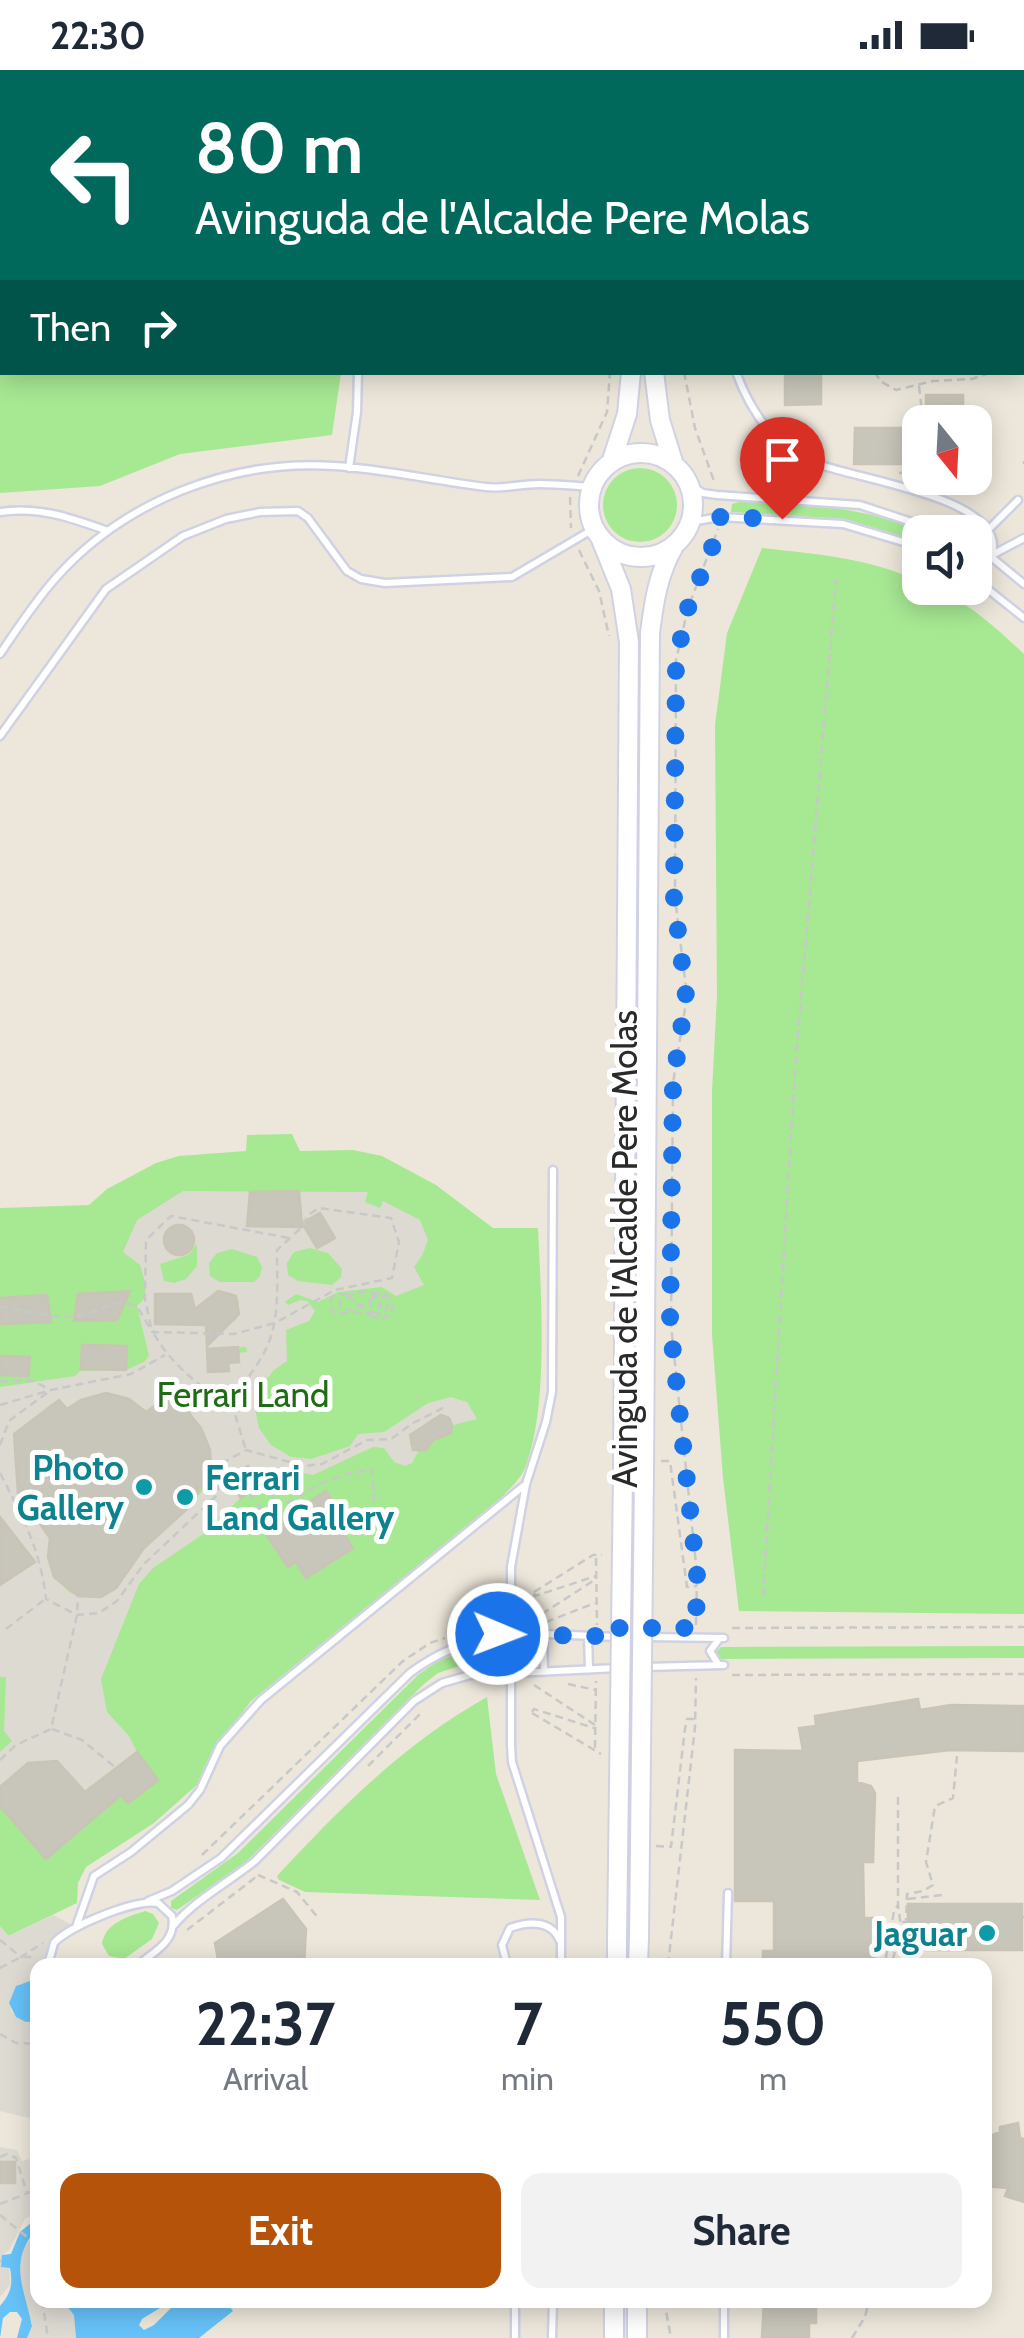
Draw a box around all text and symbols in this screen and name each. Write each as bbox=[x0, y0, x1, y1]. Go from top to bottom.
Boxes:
text: 22:30 bbox=[50, 12, 146, 59]
text: 80 m bbox=[195, 105, 363, 191]
icon: left bbox=[30, 110, 160, 240]
text: Avinguda de l'Alcalde Pere Molas bbox=[195, 191, 810, 245]
icon: right bbox=[131, 300, 186, 355]
text: Then bbox=[30, 304, 111, 351]
north arrow bbox=[902, 405, 992, 495]
map controls bbox=[902, 405, 992, 605]
pin bbox=[740, 417, 825, 520]
icon: arrive bbox=[755, 432, 810, 487]
button: sound bbox=[902, 515, 992, 605]
street label: Avinguda de l'Alcalde Pere Molas bbox=[603, 1010, 646, 1488]
park label: Ferrari Land bbox=[156, 1373, 330, 1416]
place label: Photo Gallery bbox=[17, 1446, 124, 1529]
place label: Ferrari Land Gallery bbox=[205, 1456, 395, 1539]
marker: Photo Gallery bbox=[133, 1476, 155, 1498]
marker: Ferrari Land Gallery bbox=[174, 1486, 196, 1508]
position arrow bbox=[446, 1582, 550, 1686]
place label: Jaguar bbox=[873, 1912, 967, 1955]
marker: Jaguar bbox=[976, 1922, 998, 1944]
text: 22:37 bbox=[196, 1987, 335, 2060]
text: 7 bbox=[512, 1987, 543, 2060]
text: 550 bbox=[720, 1987, 826, 2060]
text: Arrival bbox=[223, 2059, 308, 2098]
text: min bbox=[501, 2059, 554, 2098]
text: m bbox=[759, 2059, 787, 2098]
button: Exit bbox=[60, 2173, 501, 2288]
button: Share bbox=[521, 2173, 962, 2288]

